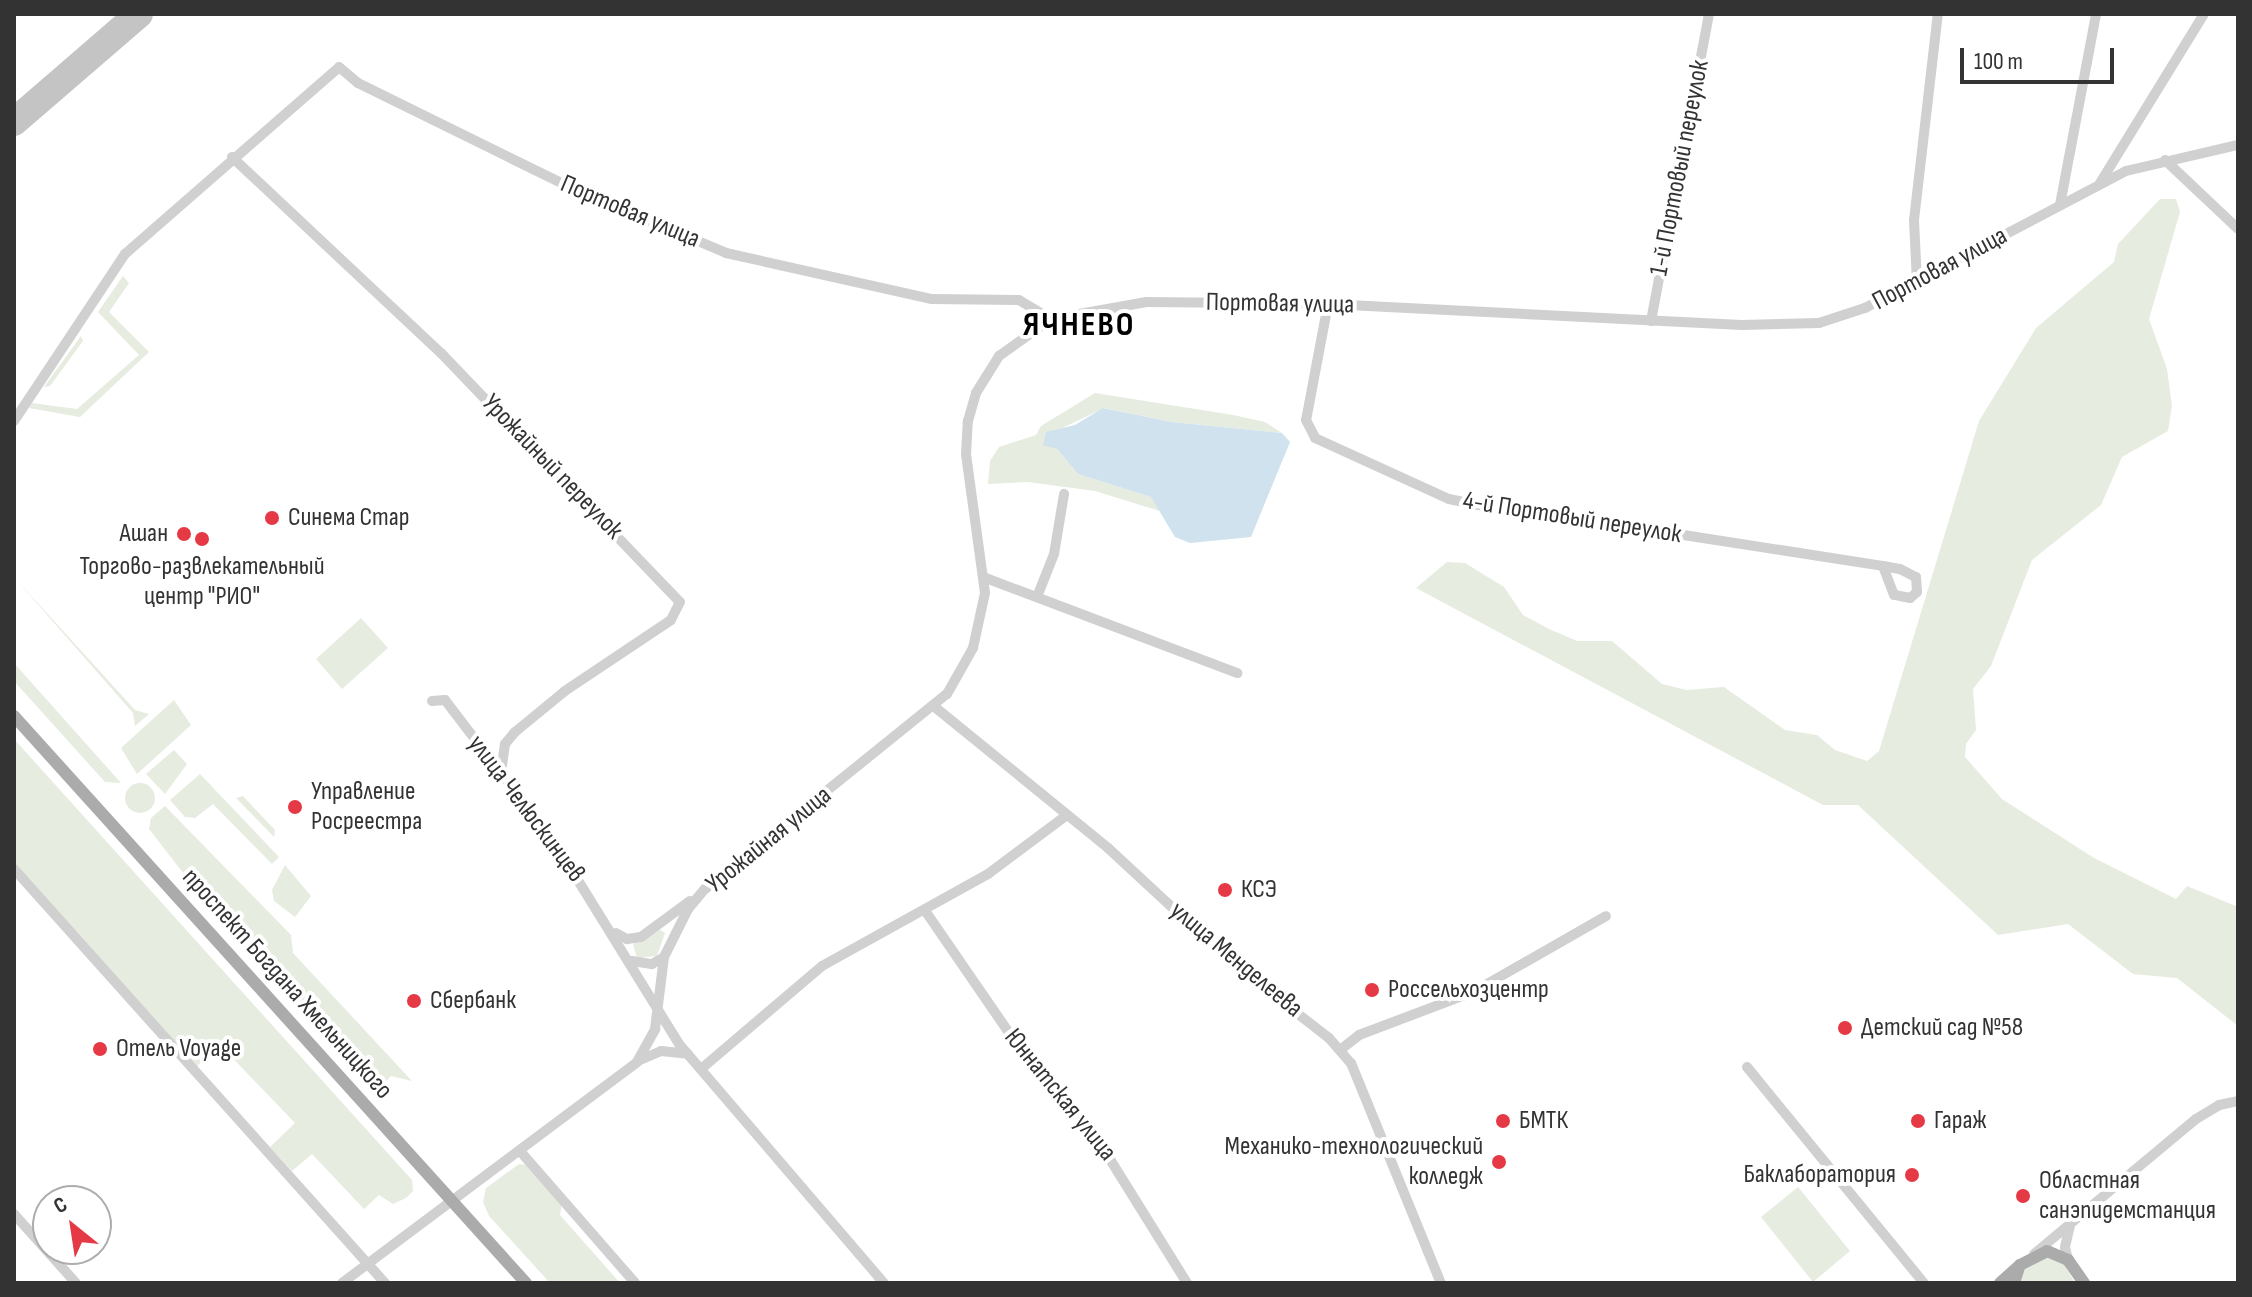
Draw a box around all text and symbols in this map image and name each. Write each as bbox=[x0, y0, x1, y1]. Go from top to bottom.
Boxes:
scale bar bbox=[1964, 32, 2118, 82]
text: 100 m bbox=[1974, 47, 2023, 76]
street label: 1-й Портовый переулок bbox=[1644, 58, 1716, 278]
street label: Портовая улица bbox=[556, 169, 704, 255]
street label: Портовая улица bbox=[1867, 220, 2013, 318]
street label: Портовая улица bbox=[1206, 287, 1354, 321]
district label: ЯЧНЕВО bbox=[1023, 305, 1135, 345]
street label: Урожайный переулок bbox=[475, 388, 629, 546]
street label: 4-й Портовый переулок bbox=[1461, 485, 1683, 551]
place label: Синема Стар bbox=[288, 502, 409, 534]
marker: Синема Стар bbox=[263, 509, 281, 527]
place label: Ашан bbox=[120, 518, 168, 550]
marker: Ашан bbox=[175, 525, 193, 543]
marker: Торгово-развлекательный центр "РИО" bbox=[193, 530, 211, 548]
place label: Торгово-развлекательный центр "РИО" bbox=[80, 551, 324, 612]
street label: улица Челюскинцев bbox=[461, 729, 591, 889]
place label: Управление Росреестра bbox=[311, 776, 422, 838]
street label: Урожайная улица bbox=[700, 780, 838, 900]
marker: Управление Росреестра bbox=[286, 798, 304, 816]
street label: проспект Богдана Хмельницкого bbox=[175, 862, 399, 1106]
place label: КСЭ bbox=[1241, 874, 1277, 906]
marker: КСЭ bbox=[1216, 881, 1234, 899]
street label: улица Менделеева bbox=[1163, 895, 1309, 1025]
place label: Россельхозцентр bbox=[1388, 974, 1549, 1006]
marker: Россельхозцентр bbox=[1363, 981, 1381, 999]
place label: Сбербанк bbox=[430, 985, 516, 1017]
marker: Сбербанк bbox=[405, 992, 423, 1010]
place label: Детский сад №58 bbox=[1861, 1012, 2023, 1044]
marker: Детский сад №58 bbox=[1836, 1019, 1854, 1037]
street label: Юннатская улица bbox=[997, 1023, 1123, 1167]
place label: Отель Voyage bbox=[116, 1033, 241, 1065]
marker: Отель Voyage bbox=[91, 1040, 109, 1058]
place label: БМТК bbox=[1519, 1105, 1568, 1137]
place label: Гараж bbox=[1934, 1105, 1986, 1137]
marker: БМТК bbox=[1494, 1112, 1512, 1130]
marker: Гараж bbox=[1909, 1112, 1927, 1130]
place label: Механико-технологический колледж bbox=[1225, 1131, 1483, 1192]
marker: Механико-технологический колледж bbox=[1490, 1153, 1508, 1171]
place label: Баклаборатория bbox=[1744, 1159, 1896, 1191]
place label: Областная санэпидемстанция bbox=[2039, 1165, 2216, 1226]
marker: Баклаборатория bbox=[1903, 1166, 1921, 1184]
north arrow bbox=[32, 1185, 112, 1265]
marker: Областная санэпидемстанция bbox=[2014, 1187, 2032, 1205]
text: С bbox=[49, 1191, 72, 1220]

